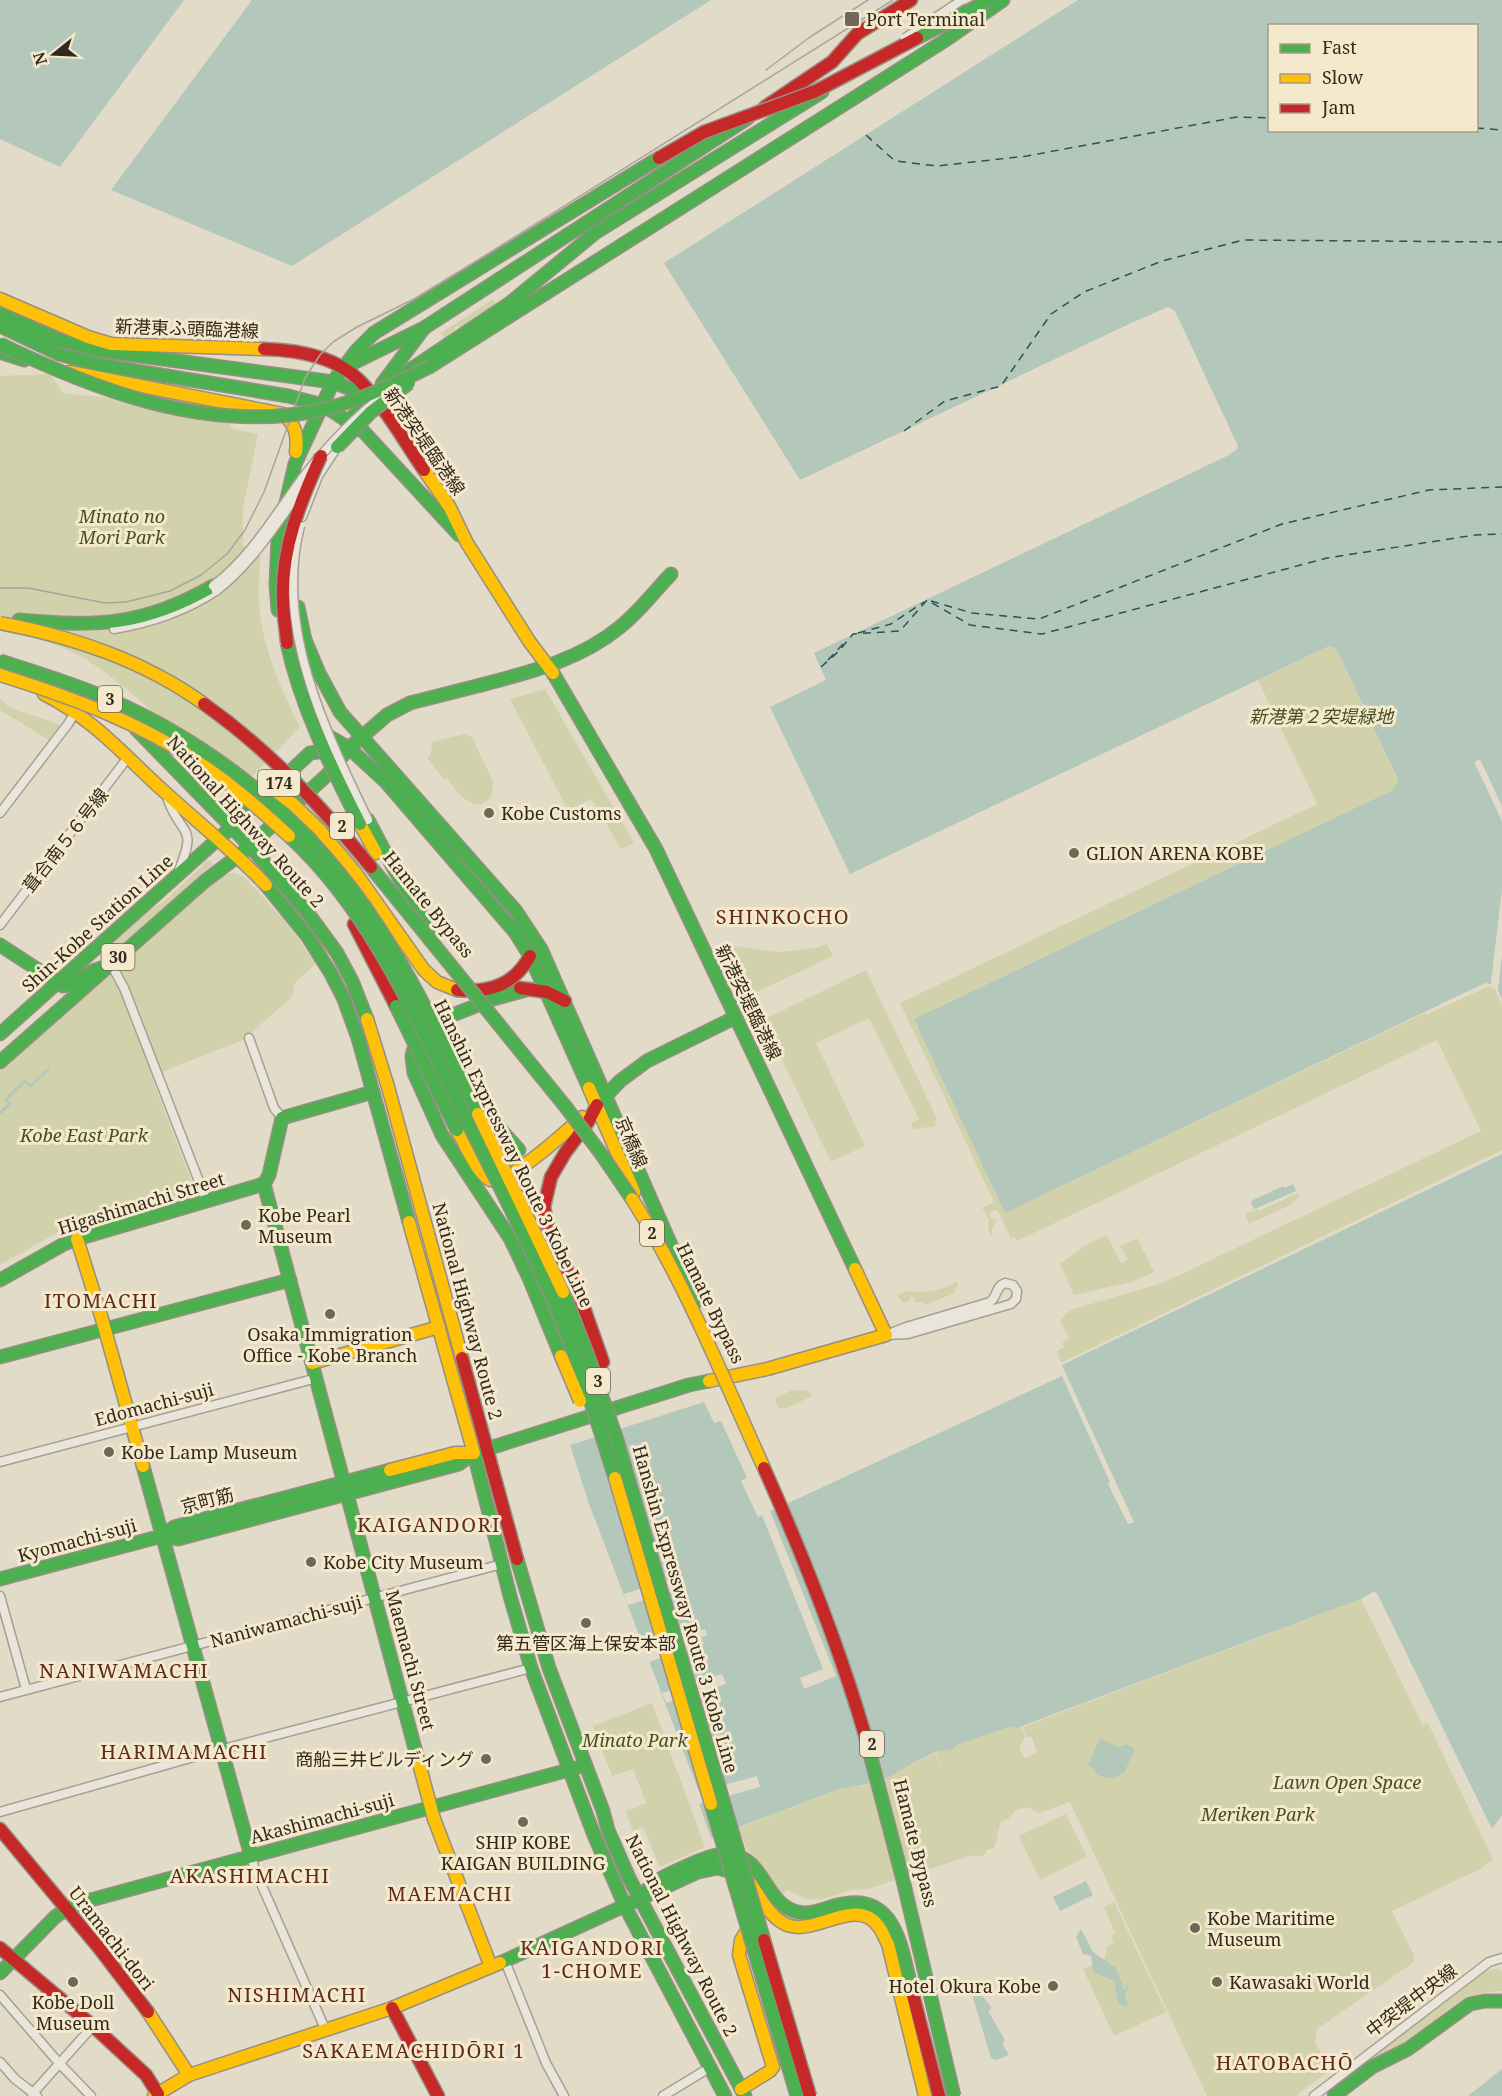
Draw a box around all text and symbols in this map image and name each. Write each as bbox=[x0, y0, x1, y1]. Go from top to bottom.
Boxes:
place label: Port Terminal bbox=[866, 7, 986, 31]
marker: Port Terminal bbox=[843, 10, 861, 28]
north arrow bbox=[24, 24, 84, 84]
legend bbox=[1268, 24, 1478, 132]
text: Fast bbox=[1322, 35, 1357, 59]
text: N bbox=[27, 49, 52, 68]
text: Slow bbox=[1322, 65, 1364, 89]
text: Jam bbox=[1321, 95, 1356, 119]
street label: 新港東ふ頭臨港線 bbox=[115, 313, 259, 343]
street label: 新港突堤臨港線 bbox=[379, 383, 471, 499]
park label: Minato no Mori Park bbox=[78, 504, 166, 549]
road number: 3 bbox=[98, 686, 122, 712]
park label: 新港第２突堤緑地 bbox=[1249, 704, 1395, 728]
street label: National Highway Route 2 bbox=[162, 730, 330, 912]
road number: 174 bbox=[258, 770, 300, 796]
street label: 葺合南５６号線 bbox=[17, 783, 113, 897]
place label: Kobe Customs bbox=[501, 801, 621, 825]
marker: Kobe Customs bbox=[482, 806, 496, 820]
road number: 2 bbox=[330, 813, 354, 839]
place label: GLION ARENA KOBE bbox=[1086, 841, 1264, 865]
street label: Hamate Bypass bbox=[378, 845, 480, 963]
marker: GLION ARENA KOBE bbox=[1067, 846, 1081, 860]
street label: Shin-Kobe Station Line bbox=[16, 849, 178, 997]
district label: SHINKOCHO bbox=[716, 903, 850, 930]
street label: 新港突堤臨港線 bbox=[711, 940, 787, 1064]
road number: 30 bbox=[102, 944, 134, 970]
street label: Hanshin Expressway Route 3 Kobe Line bbox=[429, 995, 599, 1311]
street label: 京橋線 bbox=[610, 1112, 654, 1172]
park label: Kobe East Park bbox=[19, 1123, 149, 1147]
street label: Higashimachi Street bbox=[55, 1166, 227, 1240]
street label: National Highway Route 2 bbox=[427, 1200, 509, 1422]
place label: Kobe Pearl Museum bbox=[258, 1203, 351, 1248]
marker: Kobe Pearl Museum bbox=[239, 1218, 253, 1232]
road number: 2 bbox=[640, 1220, 664, 1246]
street label: Hamate Bypass bbox=[671, 1239, 751, 1367]
district label: ITOMACHI bbox=[44, 1287, 158, 1314]
marker: Osaka Immigration Office - Kobe Branch bbox=[323, 1307, 337, 1321]
place label: Osaka Immigration Office - Kobe Branch bbox=[243, 1322, 417, 1367]
road number: 3 bbox=[586, 1368, 610, 1394]
street label: Edomachi-suji bbox=[92, 1377, 216, 1431]
place label: Kobe Lamp Museum bbox=[121, 1440, 298, 1464]
street label: Hanshin Expressway Route 3 Kobe Line bbox=[628, 1442, 744, 1776]
marker: Kobe Lamp Museum bbox=[102, 1445, 116, 1459]
street label: 京町筋 bbox=[178, 1481, 236, 1519]
district label: KAIGANDORI bbox=[357, 1511, 501, 1538]
street label: Kyomachi-suji bbox=[15, 1513, 139, 1567]
place label: Kobe City Museum bbox=[323, 1550, 484, 1574]
marker: Kobe City Museum bbox=[304, 1555, 318, 1569]
street label: Maemachi Street bbox=[381, 1587, 441, 1733]
street label: Naniwamachi-suji bbox=[207, 1589, 365, 1653]
marker: 第五管区海上保安本部 bbox=[579, 1616, 593, 1630]
place label: 第五管区海上保安本部 bbox=[496, 1631, 676, 1655]
district label: NANIWAMACHI bbox=[39, 1657, 209, 1684]
park label: Minato Park bbox=[581, 1728, 688, 1752]
road number: 2 bbox=[860, 1731, 884, 1757]
district label: HARIMAMACHI bbox=[100, 1738, 268, 1765]
place label: 商船三井ビルディング bbox=[295, 1747, 474, 1771]
marker: 商船三井ビルディング bbox=[479, 1752, 493, 1766]
park label: Lawn Open Space bbox=[1272, 1770, 1421, 1794]
street label: Hamate Bypass bbox=[888, 1776, 944, 1910]
street label: Akashimachi-suji bbox=[247, 1787, 397, 1849]
park label: Meriken Park bbox=[1200, 1802, 1316, 1826]
marker: SHIP KOBE KAIGAN BUILDING bbox=[516, 1815, 530, 1829]
place label: SHIP KOBE KAIGAN BUILDING bbox=[441, 1830, 605, 1875]
street label: National Highway Route 2 bbox=[620, 1830, 744, 2040]
district label: AKASHIMACHI bbox=[170, 1862, 330, 1889]
district label: MAEMACHI bbox=[387, 1880, 513, 1907]
street label: Uramachi-dori bbox=[64, 1881, 160, 1995]
place label: Kobe Maritime Museum bbox=[1207, 1906, 1335, 1951]
marker: Kobe Maritime Museum bbox=[1188, 1921, 1202, 1935]
district label: KAIGANDORI 1-CHOME bbox=[520, 1934, 664, 1984]
street label: 中突堤中央線 bbox=[1361, 1958, 1461, 2042]
place label: Kawasaki World bbox=[1229, 1970, 1370, 1994]
place label: Hotel Okura Kobe bbox=[889, 1974, 1041, 1998]
marker: Kobe Doll Museum bbox=[66, 1975, 80, 1989]
marker: Kawasaki World bbox=[1210, 1975, 1224, 1989]
marker: Hotel Okura Kobe bbox=[1046, 1979, 1060, 1993]
district label: NISHIMACHI bbox=[227, 1981, 367, 2008]
place label: Kobe Doll Museum bbox=[32, 1990, 115, 2035]
district label: SAKAEMACHIDŌRI 1 bbox=[302, 2037, 526, 2064]
district label: HATOBACHŌ bbox=[1216, 2049, 1354, 2076]

